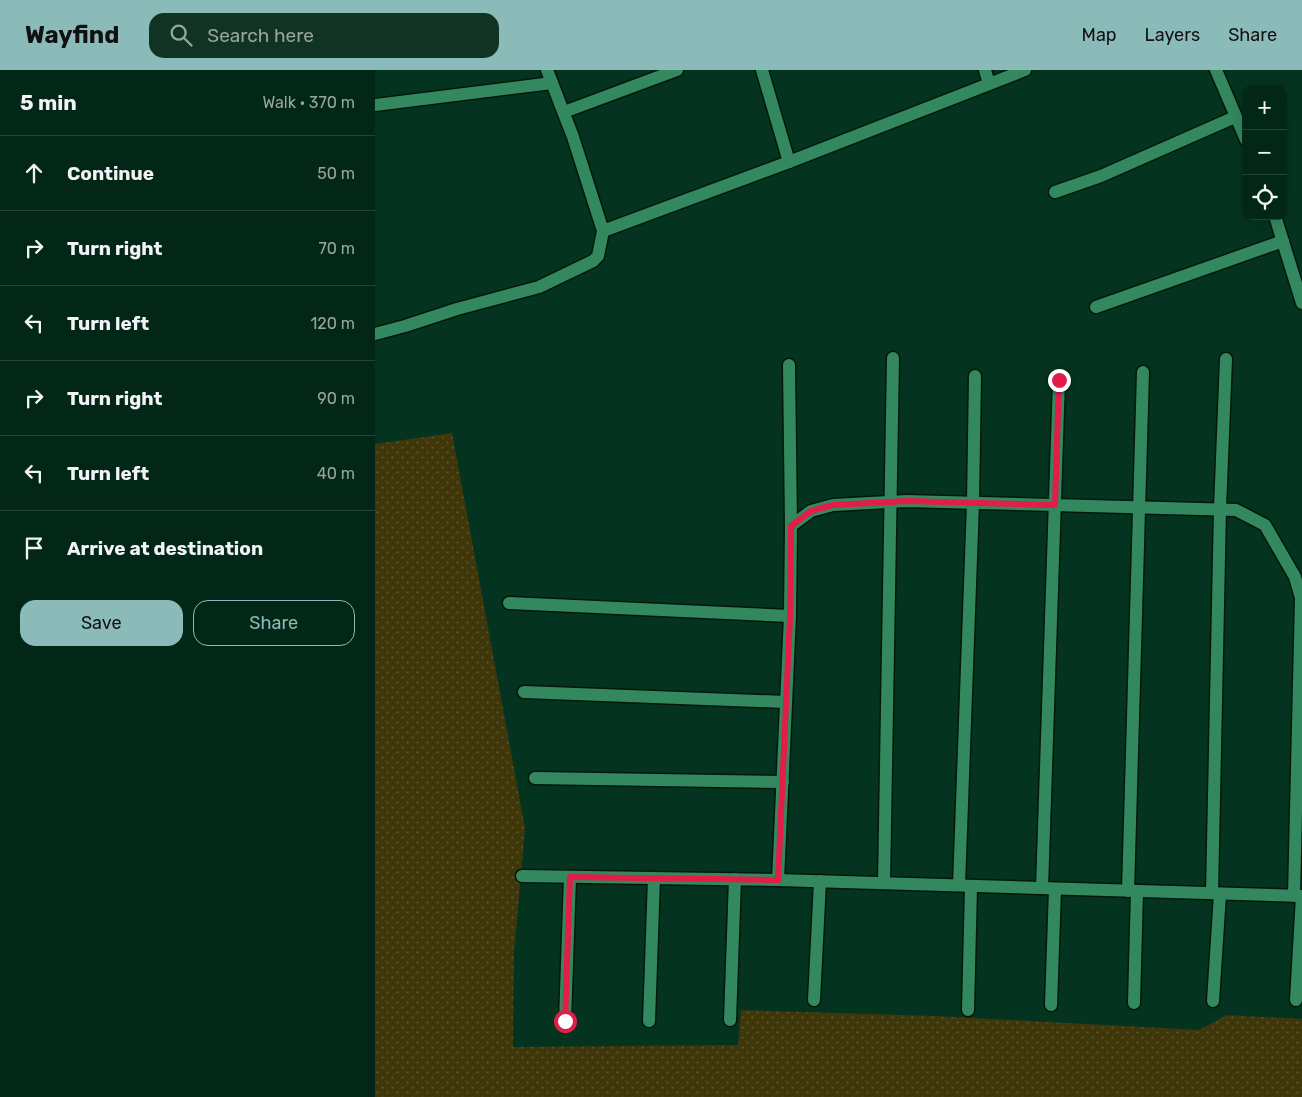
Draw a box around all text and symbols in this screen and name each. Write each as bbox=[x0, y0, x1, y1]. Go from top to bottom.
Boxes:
search box bbox=[149, 13, 499, 58]
text: Wayfind bbox=[25, 21, 119, 49]
icon: search bbox=[167, 21, 195, 49]
text: Search here bbox=[207, 24, 314, 47]
text: Map bbox=[1082, 24, 1117, 46]
text: Layers bbox=[1145, 24, 1200, 46]
text: Share bbox=[1228, 24, 1277, 46]
map controls bbox=[1242, 85, 1287, 220]
button: + bbox=[1242, 85, 1287, 130]
text: 5 min bbox=[20, 90, 77, 115]
text: Walk · 370 m bbox=[262, 93, 355, 112]
button: − bbox=[1242, 130, 1287, 175]
icon: ahead bbox=[20, 159, 48, 187]
text: Continue bbox=[67, 162, 154, 185]
text: 50 m bbox=[317, 164, 355, 183]
button: locate bbox=[1242, 175, 1287, 220]
icon: right bbox=[20, 234, 48, 262]
text: Turn right bbox=[67, 237, 162, 260]
text: 70 m bbox=[318, 239, 355, 258]
icon: left bbox=[20, 309, 48, 337]
text: Turn left bbox=[67, 312, 149, 335]
text: 120 m bbox=[310, 314, 355, 333]
route end bbox=[1048, 369, 1071, 392]
icon: right bbox=[20, 384, 48, 412]
text: Turn right bbox=[67, 387, 162, 410]
text: 90 m bbox=[317, 389, 355, 408]
icon: left bbox=[20, 459, 48, 487]
text: Turn left bbox=[67, 462, 149, 485]
text: 40 m bbox=[317, 464, 355, 483]
icon: arrive bbox=[20, 534, 48, 562]
text: Arrive at destination bbox=[67, 537, 263, 560]
button: Save bbox=[20, 600, 183, 646]
button: Share bbox=[193, 600, 355, 646]
route start bbox=[554, 1010, 577, 1033]

